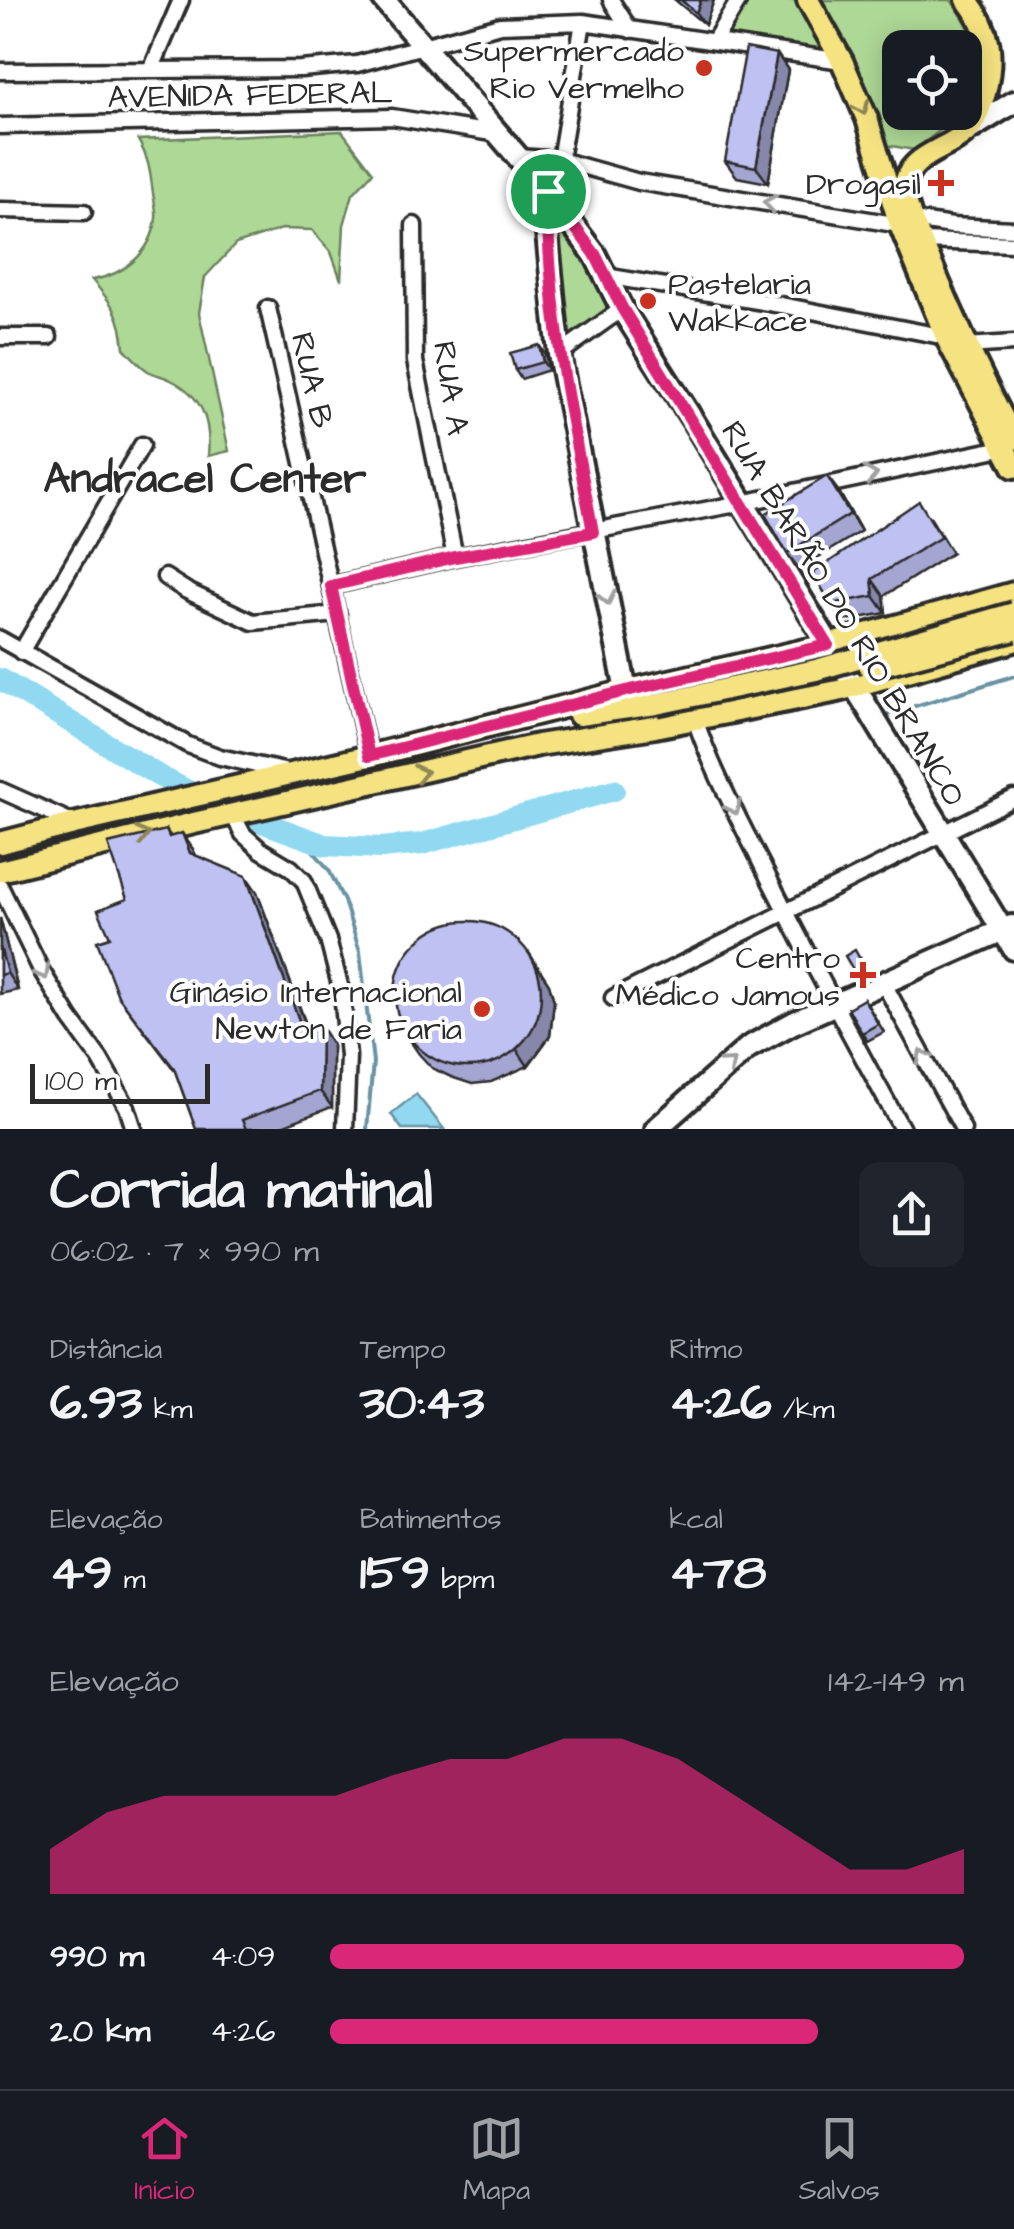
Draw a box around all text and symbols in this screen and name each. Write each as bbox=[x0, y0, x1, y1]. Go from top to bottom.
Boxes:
place label: Supermercado Rio Vermelho bbox=[464, 29, 684, 111]
map controls bbox=[882, 30, 982, 130]
button: locate bbox=[882, 30, 982, 130]
marker: Supermercado Rio Vermelho bbox=[693, 57, 715, 79]
street label: AVENIDA FEDERAL bbox=[107, 71, 393, 120]
one-way arrow bbox=[850, 98, 870, 115]
pin bbox=[506, 149, 591, 234]
place label: Drogasil bbox=[806, 162, 921, 207]
icon: arrive bbox=[521, 164, 576, 219]
marker: Drogasil bbox=[930, 172, 952, 194]
one-way arrow bbox=[762, 193, 778, 214]
place label: Pastelaria Wakkace bbox=[668, 262, 811, 344]
marker: Pastelaria Wakkace bbox=[637, 290, 659, 312]
street label: RUA B bbox=[279, 328, 344, 433]
street label: RUA A bbox=[421, 338, 480, 438]
street label: RUA BARÃO DO RIO BRANCO bbox=[710, 413, 976, 815]
district label: Andracel Center bbox=[43, 451, 367, 509]
one-way arrow bbox=[862, 466, 879, 487]
one-way arrow bbox=[595, 590, 616, 607]
one-way arrow bbox=[412, 764, 429, 785]
one-way arrow bbox=[722, 797, 741, 815]
one-way arrow bbox=[134, 826, 151, 847]
place label: Centro Médico Jamous bbox=[615, 936, 840, 1018]
marker: Centro Médico Jamous bbox=[850, 962, 876, 988]
one-way arrow bbox=[31, 963, 51, 981]
place label: Ginásio Internacional Newton de Faria bbox=[170, 970, 462, 1052]
marker: Ginásio Internacional Newton de Faria bbox=[471, 998, 493, 1020]
one-way arrow bbox=[916, 1049, 936, 1067]
one-way arrow bbox=[717, 1058, 736, 1076]
scale bar bbox=[30, 1059, 210, 1104]
text: 100 m bbox=[45, 1062, 117, 1101]
text: Corrida matinal bbox=[50, 1153, 433, 1229]
button: share bbox=[859, 1162, 964, 1267]
text: 06:02 · 7 × 990 m bbox=[50, 1229, 319, 1274]
text: Distância bbox=[50, 1330, 162, 1369]
text: Tempo bbox=[360, 1330, 445, 1369]
text: Ritmo bbox=[669, 1330, 742, 1369]
text: 6.93 bbox=[50, 1369, 142, 1438]
text: 30:43 bbox=[360, 1369, 484, 1438]
text: 4:26 bbox=[669, 1369, 772, 1438]
text: km bbox=[142, 1390, 193, 1429]
text: /km bbox=[772, 1390, 835, 1429]
text: Elevação bbox=[50, 1500, 163, 1539]
text: Batimentos bbox=[360, 1500, 501, 1539]
text: kcal bbox=[669, 1500, 723, 1539]
text: 49 bbox=[50, 1539, 113, 1608]
text: 159 bbox=[360, 1539, 430, 1608]
text: 478 bbox=[669, 1539, 767, 1608]
text: m bbox=[113, 1560, 146, 1599]
text: bpm bbox=[430, 1560, 494, 1599]
text: Elevação bbox=[50, 1659, 179, 1704]
text: 142–149 m bbox=[828, 1659, 964, 1704]
text: 990 m bbox=[50, 1934, 144, 1979]
text: 4:09 bbox=[210, 1934, 276, 1979]
text: 2.0 km bbox=[50, 2009, 150, 2054]
text: 4:26 bbox=[210, 2009, 276, 2054]
tab: Início bbox=[134, 2111, 194, 2210]
tab: Mapa bbox=[463, 2111, 530, 2210]
tab: Salvos bbox=[799, 2111, 880, 2210]

